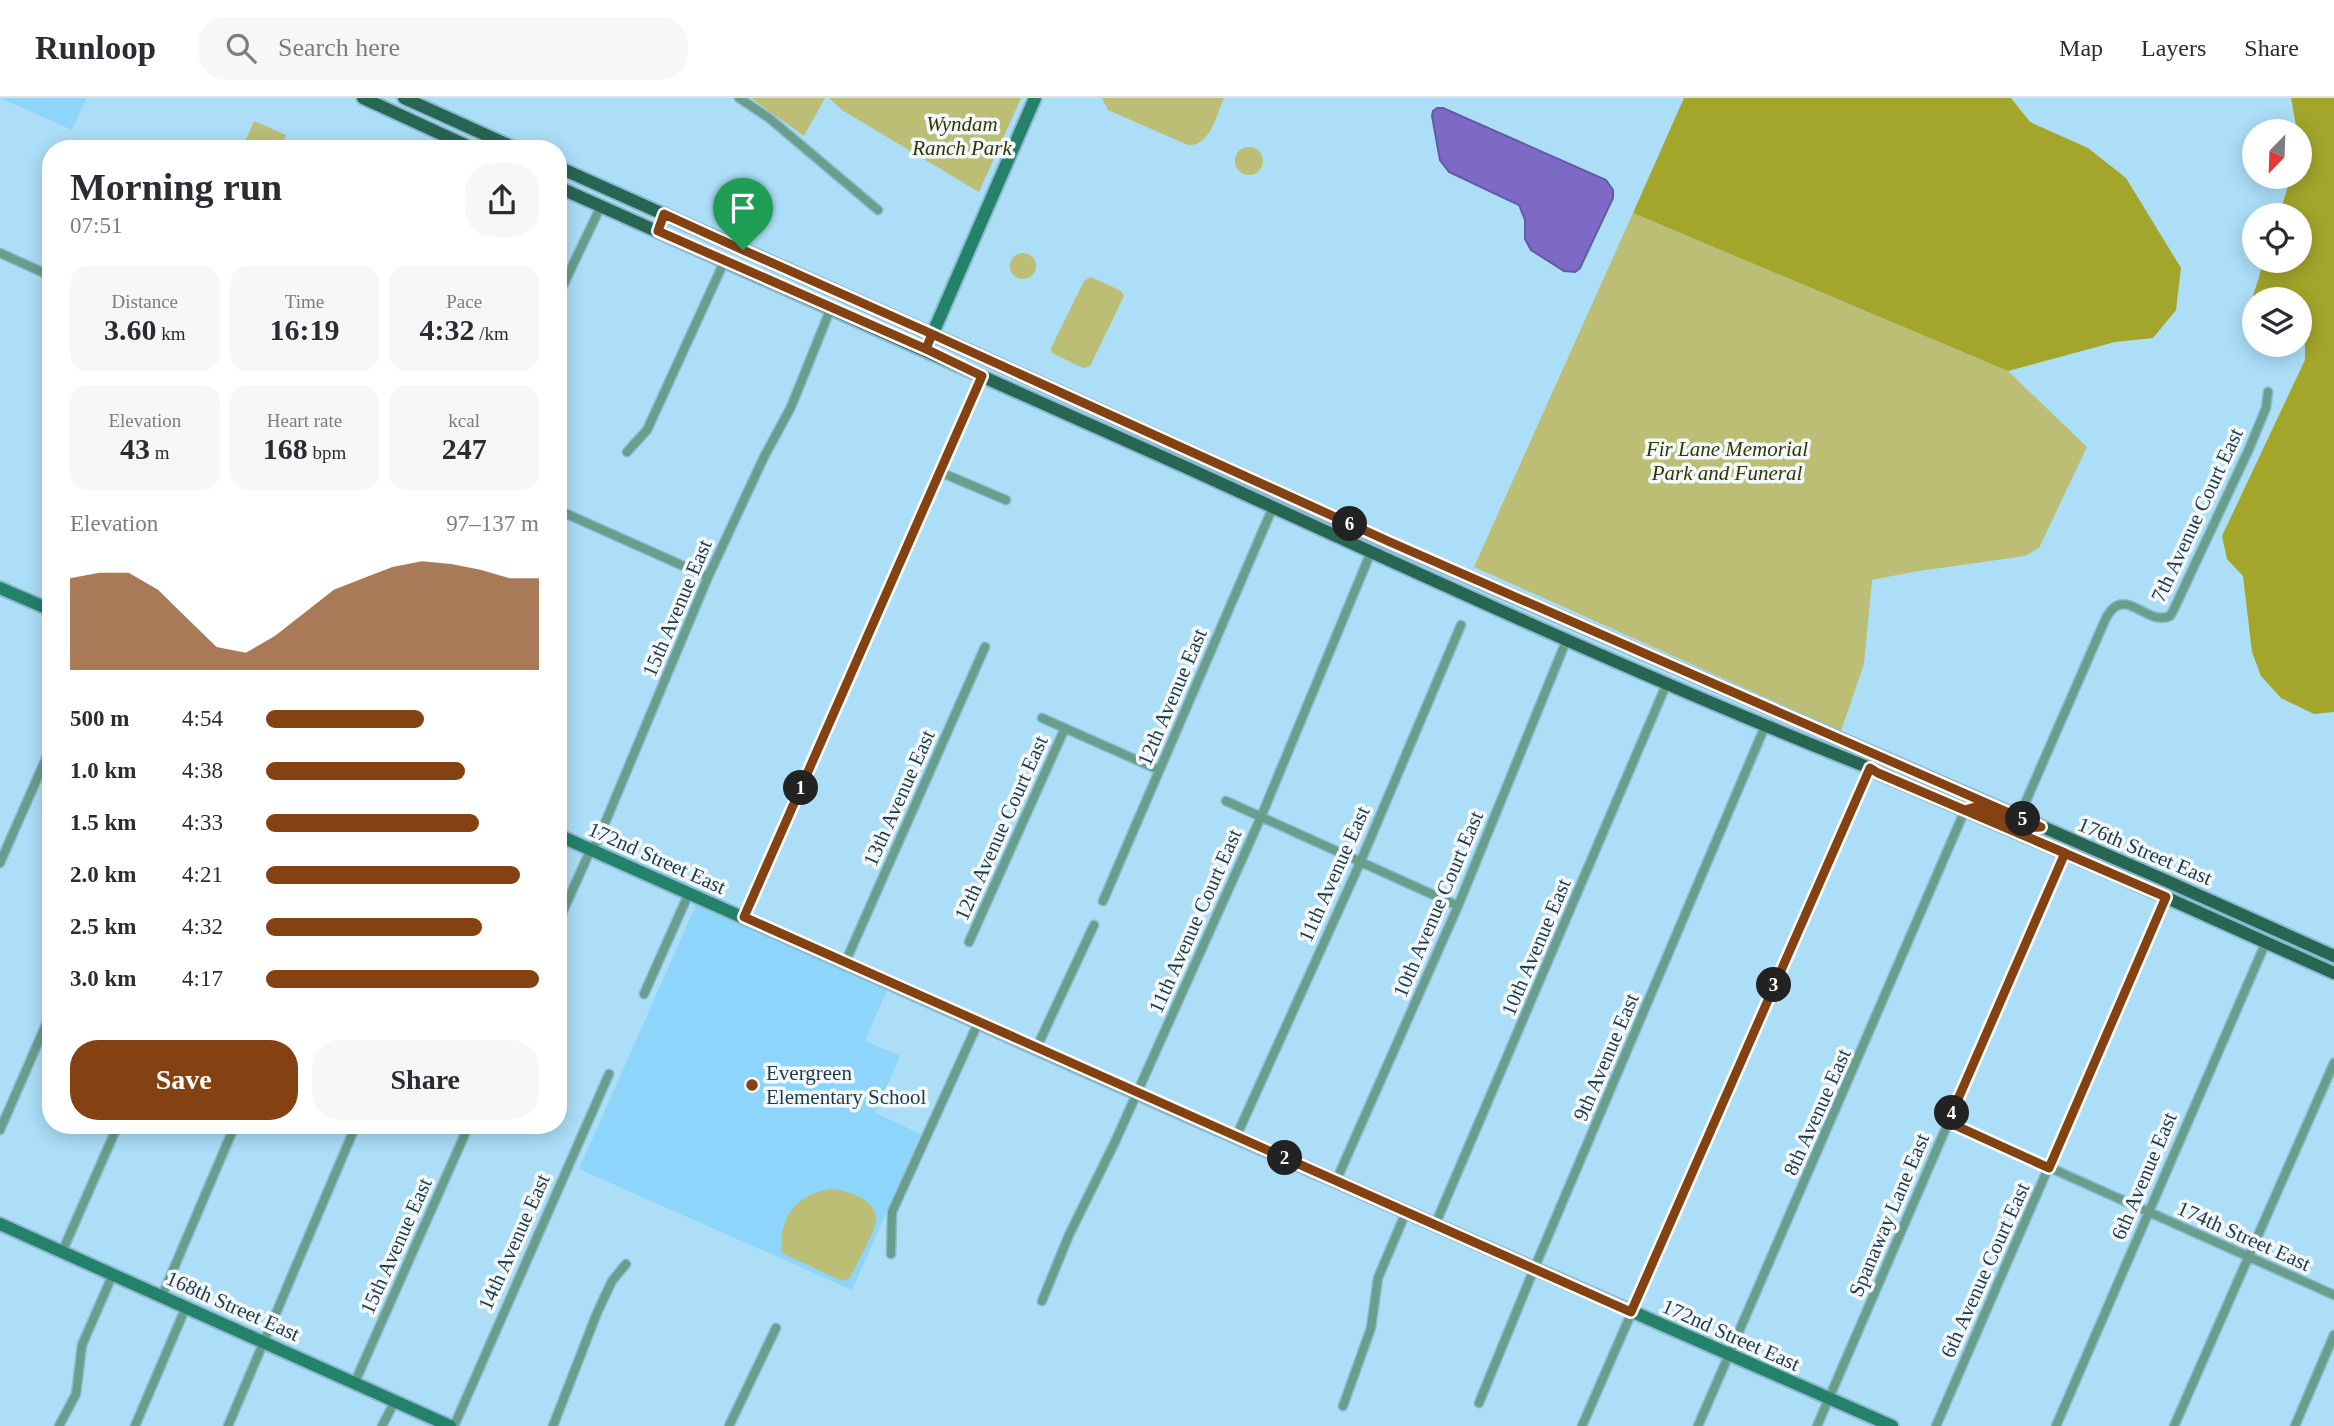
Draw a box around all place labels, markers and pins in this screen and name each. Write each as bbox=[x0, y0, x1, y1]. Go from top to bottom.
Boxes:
pin bbox=[713, 178, 773, 250]
pin: 6 bbox=[1332, 506, 1368, 542]
pin: 1 bbox=[784, 770, 818, 806]
pin: 5 bbox=[2006, 802, 2040, 836]
pin: 3 bbox=[1756, 968, 1792, 1002]
place label: Evergreen Elementary School bbox=[766, 1061, 927, 1109]
marker: Evergreen Elementary School bbox=[744, 1077, 760, 1093]
pin: 4 bbox=[1934, 1096, 1969, 1130]
pin: 2 bbox=[1268, 1140, 1302, 1176]

